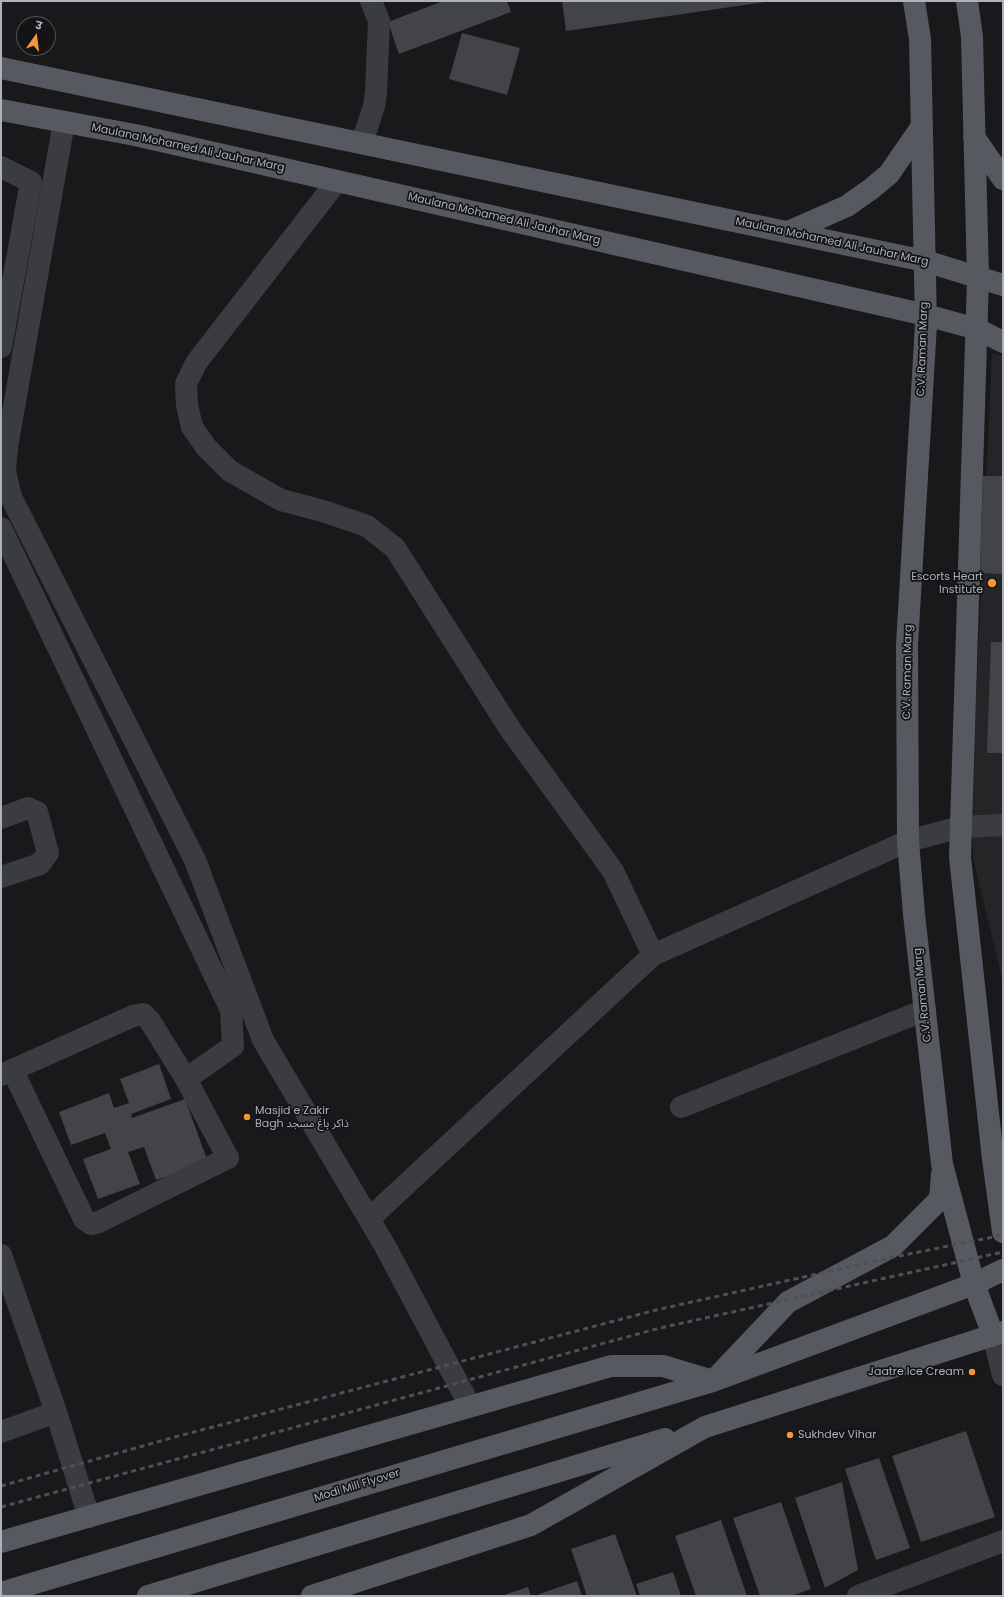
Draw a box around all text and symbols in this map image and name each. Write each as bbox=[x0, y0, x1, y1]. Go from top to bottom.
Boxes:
north arrow bbox=[16, 16, 56, 56]
text: उ bbox=[34, 17, 44, 34]
street label: Maulana Mohamed Ali Jauhar Marg bbox=[90, 121, 286, 175]
street label: Maulana Mohamed Ali Jauhar Marg bbox=[407, 190, 601, 248]
street label: Maulana Mohamed Ali Jauhar Marg bbox=[734, 215, 930, 269]
street label: C.V. Raman Marg bbox=[915, 301, 931, 397]
place label: Escorts Heart Institute bbox=[911, 570, 983, 596]
marker: Escorts Heart Institute bbox=[986, 577, 998, 589]
street label: C.V. Raman Marg bbox=[901, 624, 915, 720]
street label: C.V. Raman Marg bbox=[911, 947, 935, 1043]
place label: Masjid e Zakir Bagh ذاکر باغ مسجد bbox=[255, 1104, 349, 1130]
marker: Masjid e Zakir Bagh ذاکر باغ مسجد bbox=[242, 1112, 252, 1122]
place label: Jaatre Ice Cream bbox=[868, 1365, 964, 1379]
marker: Jaatre Ice Cream bbox=[967, 1367, 977, 1377]
place label: Sukhdev Vihar bbox=[798, 1428, 876, 1442]
marker: Sukhdev Vihar bbox=[785, 1430, 795, 1440]
street label: Modi Mill Flyover bbox=[313, 1467, 401, 1505]

